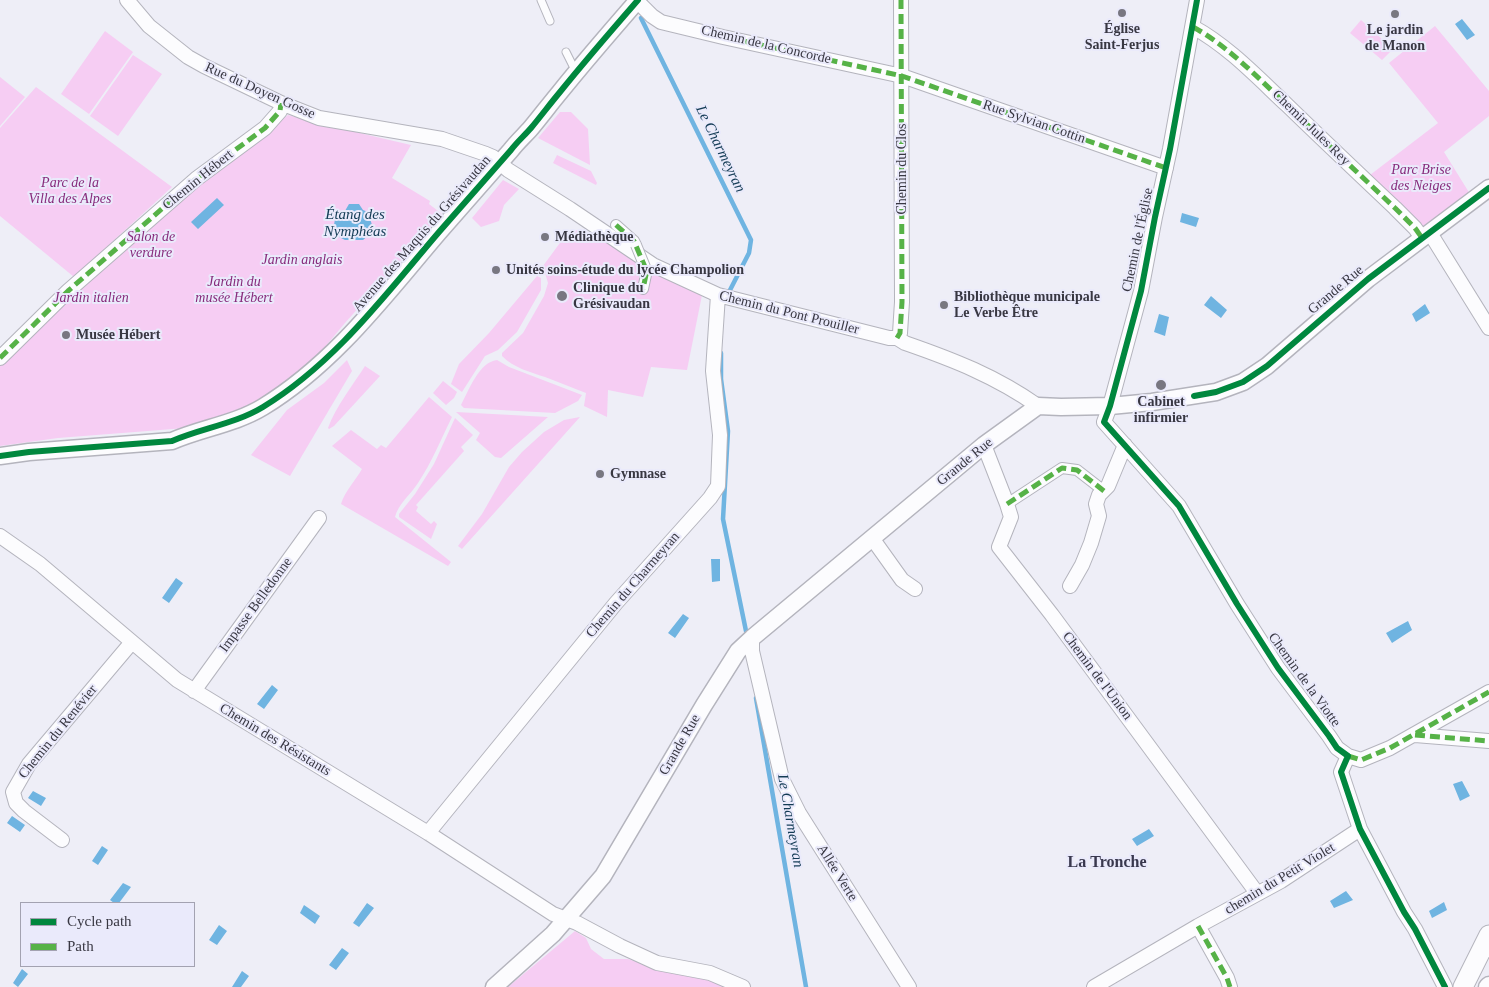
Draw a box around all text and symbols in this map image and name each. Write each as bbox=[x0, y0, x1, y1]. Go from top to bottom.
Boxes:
marker: Église Saint-Ferjus bbox=[1116, 7, 1128, 19]
marker: Le jardin de Manon bbox=[1389, 8, 1401, 20]
place label: Église Saint-Ferjus bbox=[1085, 21, 1159, 54]
street label: Chemin de la Concorde bbox=[700, 22, 832, 68]
place label: Le jardin de Manon bbox=[1365, 22, 1425, 54]
street label: Rue du Doyen Gosse bbox=[202, 59, 318, 123]
street label: Chemin Jules Rey bbox=[1269, 87, 1353, 169]
street label: Rue Sylvian Cottin bbox=[981, 97, 1087, 147]
water label: Le Charmeyran bbox=[691, 103, 749, 195]
street label: Chemin du Clos bbox=[894, 123, 910, 215]
street label: Chemin Hébert bbox=[159, 146, 237, 214]
street label: Avenue des Maquis du Grésivaudan bbox=[349, 152, 495, 316]
park label: Parc Brise des Neiges bbox=[1391, 162, 1451, 194]
park label: Parc de la Villa des Alpes bbox=[29, 175, 111, 208]
street label: Chemin de l'Église bbox=[1119, 186, 1157, 294]
water label: Étang des Nymphéas bbox=[324, 206, 386, 241]
park label: Salon de verdure bbox=[127, 229, 175, 262]
place label: Médiathèque bbox=[555, 229, 634, 245]
marker: Médiathèque bbox=[539, 231, 551, 243]
park label: Jardin anglais bbox=[262, 252, 342, 268]
place label: Unités soins-étude du lycée Champolion bbox=[506, 262, 744, 278]
street label: Grande Rue bbox=[1305, 262, 1367, 318]
marker: Unités soins-étude du lycée Champolion bbox=[490, 264, 502, 276]
park label: Jardin du musée Hébert bbox=[195, 274, 273, 306]
place label: Clinique du Grésivaudan bbox=[573, 280, 650, 312]
street label: Chemin du Pont Prouiller bbox=[717, 287, 861, 339]
marker: Clinique du Grésivaudan bbox=[555, 289, 569, 303]
place label: Bibliothèque municipale Le Verbe Être bbox=[954, 289, 1100, 322]
park label: Jardin italien bbox=[53, 290, 129, 306]
marker: Bibliothèque municipale Le Verbe Être bbox=[938, 299, 950, 311]
place label: Musée Hébert bbox=[76, 327, 160, 343]
marker: Musée Hébert bbox=[60, 329, 72, 341]
marker: Cabinet infirmier bbox=[1154, 378, 1168, 392]
place label: Cabinet infirmier bbox=[1134, 394, 1188, 427]
street label: Grande Rue bbox=[934, 434, 996, 490]
place label: Gymnase bbox=[610, 466, 666, 482]
marker: Gymnase bbox=[594, 468, 606, 480]
street label: Chemin du Charmeyran bbox=[583, 529, 683, 641]
street label: Impasse Belledonne bbox=[216, 554, 296, 656]
street label: Chemin de l'Union bbox=[1058, 629, 1136, 723]
street label: Chemin de la Viotte bbox=[1264, 630, 1344, 730]
street label: Chemin du Renévier bbox=[15, 682, 101, 782]
street label: Chemin des Résistants bbox=[216, 700, 334, 780]
street label: Grande Rue bbox=[656, 712, 704, 778]
water label: Le Charmeyran bbox=[773, 773, 807, 869]
street label: chemin du Petit Violet bbox=[1222, 839, 1338, 919]
street label: Allée Verte bbox=[813, 842, 861, 904]
district label: La Tronche bbox=[1068, 853, 1146, 873]
legend bbox=[20, 902, 195, 967]
text: Cycle path bbox=[67, 913, 132, 929]
text: Path bbox=[67, 938, 94, 954]

